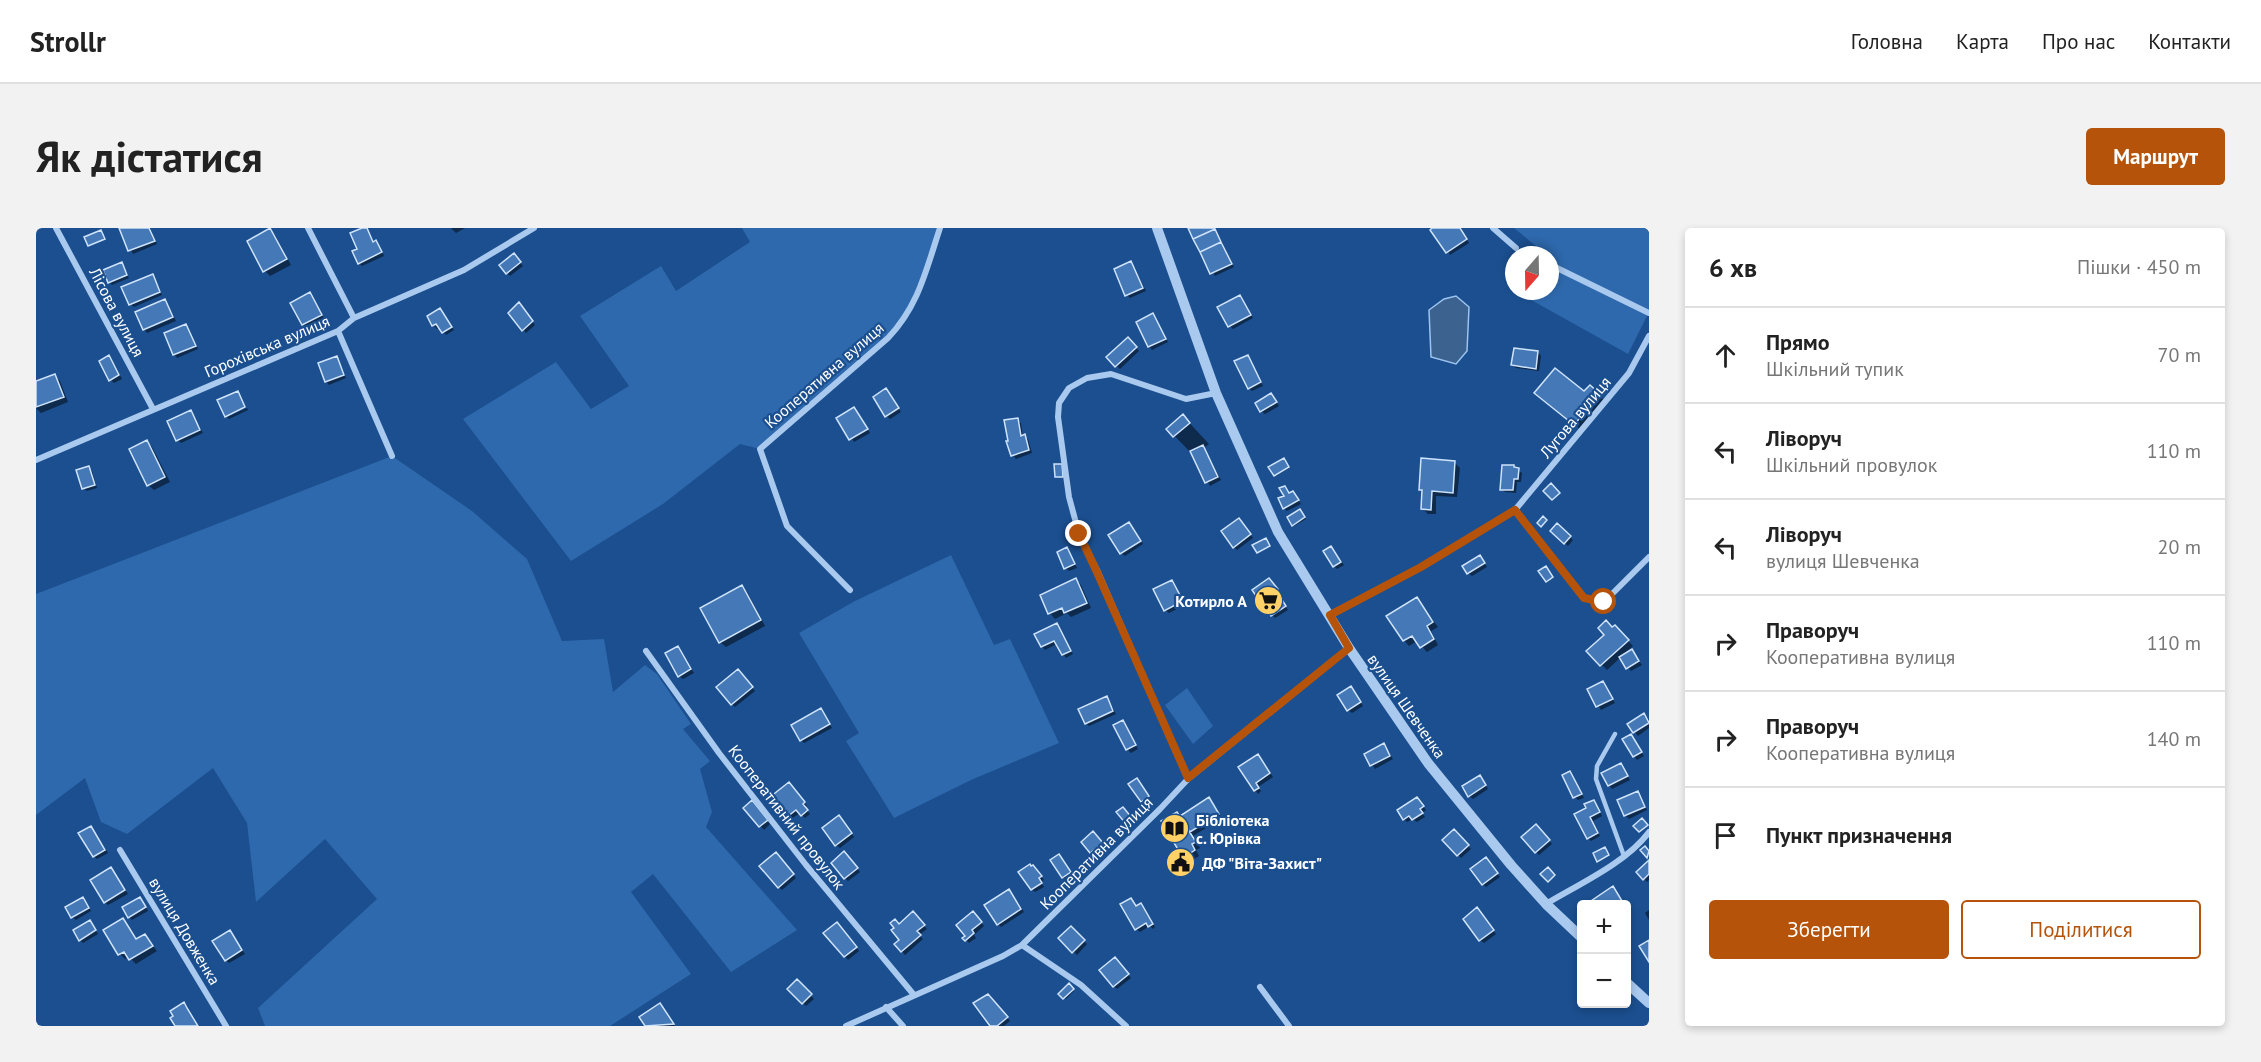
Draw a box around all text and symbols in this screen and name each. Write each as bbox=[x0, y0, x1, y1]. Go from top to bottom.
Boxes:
text: Strollr bbox=[30, 23, 106, 60]
text: Головна bbox=[1851, 28, 1923, 55]
text: Карта bbox=[1956, 28, 2009, 55]
text: Про нас bbox=[2042, 28, 2115, 55]
text: Контакти bbox=[2148, 28, 2231, 55]
button: Маршрут bbox=[2086, 128, 2225, 185]
text: Як дістатися bbox=[36, 129, 263, 184]
north arrow bbox=[1505, 246, 1559, 300]
text: 6 хв bbox=[1709, 251, 1757, 284]
text: Пішки · 450 m bbox=[2077, 254, 2201, 280]
street label: Лісова вулиця bbox=[85, 263, 149, 360]
street label: Горохівська вулиця bbox=[201, 311, 333, 381]
street label: Кооперативна вулиця bbox=[760, 318, 888, 432]
text: Прямо bbox=[1766, 328, 1829, 356]
icon: ahead bbox=[1709, 339, 1742, 372]
text: 70 m bbox=[2158, 342, 2201, 368]
text: Шкільний тупик bbox=[1766, 356, 1904, 382]
street label: Лугова вулиця bbox=[1534, 372, 1615, 463]
text: Ліворуч bbox=[1766, 424, 1842, 452]
icon: left bbox=[1709, 435, 1742, 468]
text: 110 m bbox=[2147, 438, 2201, 464]
text: Шкільний провулок bbox=[1766, 452, 1937, 478]
route end bbox=[1065, 520, 1091, 546]
text: Ліворуч bbox=[1766, 520, 1842, 548]
icon: left bbox=[1709, 531, 1742, 564]
text: 20 m bbox=[2158, 534, 2201, 560]
text: вулиця Шевченка bbox=[1766, 548, 1920, 574]
supermarket icon: Котирло А bbox=[1252, 585, 1284, 617]
route start bbox=[1590, 588, 1616, 614]
place label: Котирло А bbox=[1175, 591, 1247, 611]
text: Праворуч bbox=[1766, 616, 1859, 644]
icon: right bbox=[1709, 627, 1742, 660]
text: 110 m bbox=[2147, 630, 2201, 656]
text: Кооперативна вулиця bbox=[1766, 644, 1955, 670]
street label: вулиця Шевченка bbox=[1364, 650, 1450, 762]
text: Праворуч bbox=[1766, 712, 1859, 740]
icon: right bbox=[1709, 723, 1742, 756]
text: 140 m bbox=[2147, 726, 2201, 752]
text: Кооперативна вулиця bbox=[1766, 740, 1955, 766]
street label: Кооперативний провулок bbox=[724, 741, 850, 894]
street label: Кооперативна вулиця bbox=[1035, 792, 1157, 914]
place label: Бібліотека с. Юрівка bbox=[1196, 810, 1270, 848]
library icon: Бібліотека с. Юрівка bbox=[1159, 813, 1191, 845]
icon: arrive bbox=[1709, 819, 1742, 852]
text: Пункт призначення bbox=[1766, 821, 1952, 849]
public building icon: ДФ "Віта-Захист" bbox=[1165, 847, 1197, 879]
place label: ДФ "Віта-Захист" bbox=[1202, 853, 1322, 873]
street label: вулиця Довженка bbox=[145, 874, 225, 988]
map controls bbox=[1577, 900, 1631, 1008]
button: + bbox=[1577, 900, 1631, 954]
button: Зберегти bbox=[1709, 900, 1949, 959]
button: Поділитися bbox=[1961, 900, 2201, 959]
button: − bbox=[1577, 954, 1631, 1008]

